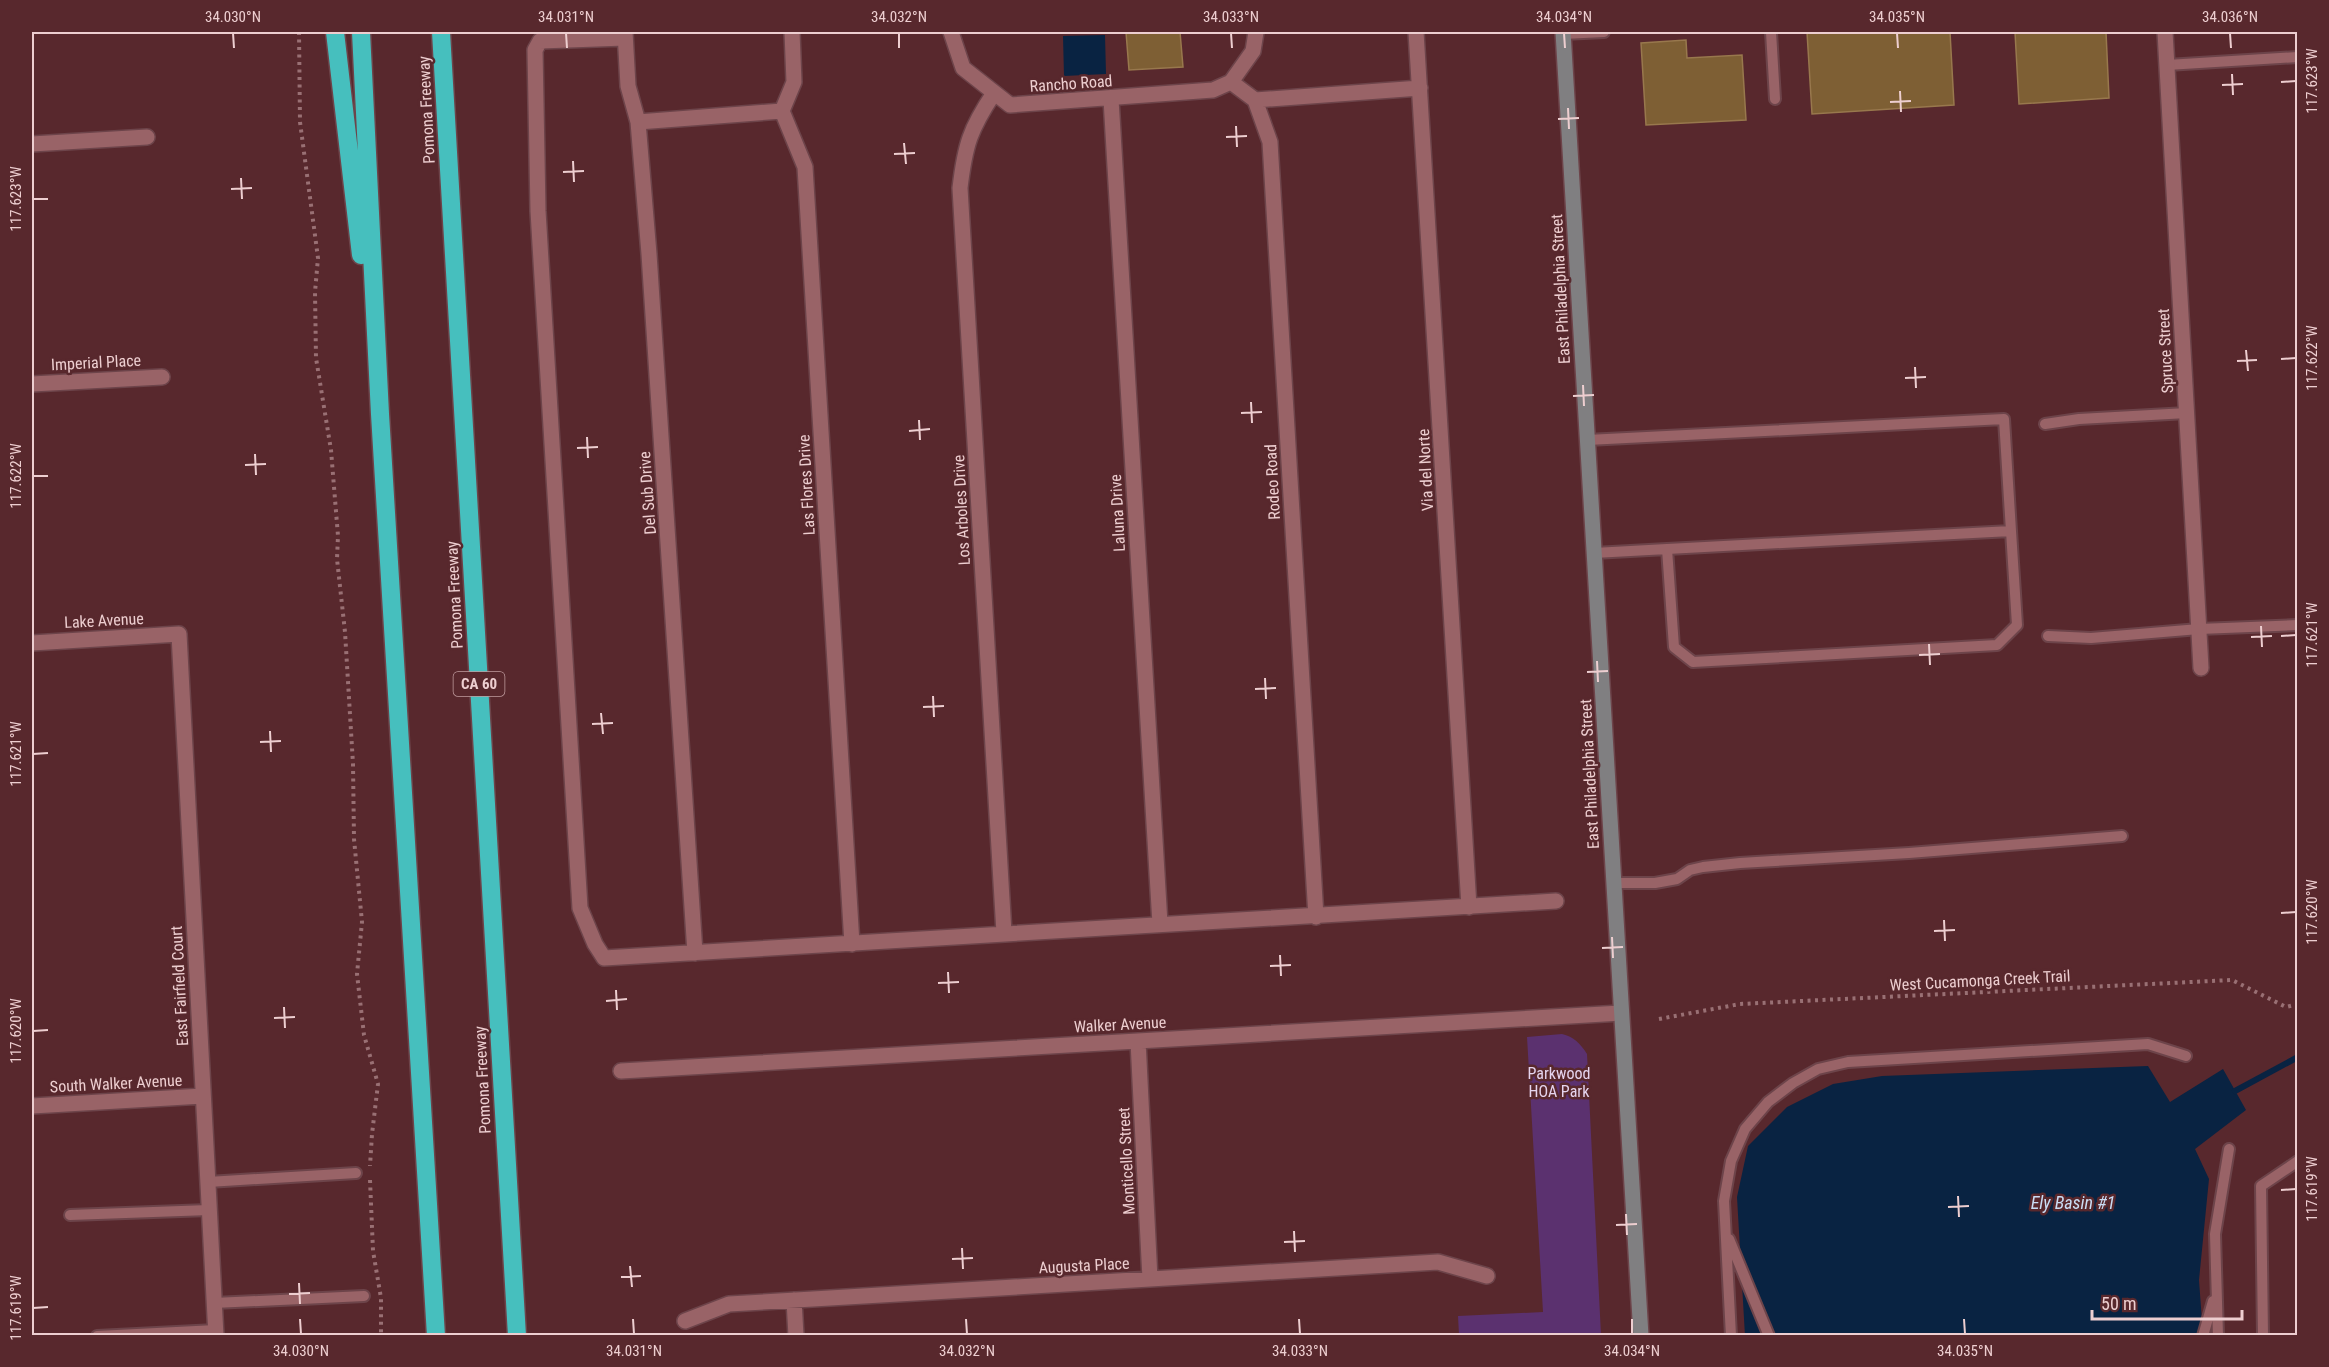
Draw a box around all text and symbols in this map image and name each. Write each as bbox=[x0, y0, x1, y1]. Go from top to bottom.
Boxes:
text: 34.030°N bbox=[205, 8, 261, 26]
text: 34.031°N bbox=[538, 8, 594, 26]
text: 34.032°N bbox=[871, 8, 927, 26]
text: 34.033°N bbox=[1203, 8, 1259, 26]
text: 34.034°N bbox=[1536, 8, 1592, 26]
text: 34.035°N bbox=[1869, 8, 1925, 26]
text: 34.036°N bbox=[2202, 8, 2258, 26]
text: 117.623°W bbox=[2303, 48, 2321, 114]
street label: Pomona Freeway bbox=[414, 55, 439, 164]
street label: Rancho Road bbox=[1029, 71, 1113, 96]
text: 117.623°W bbox=[7, 166, 25, 232]
street label: East Philadelphia Street bbox=[1547, 213, 1574, 364]
street label: Spruce Street bbox=[2154, 308, 2177, 394]
text: 117.622°W bbox=[2303, 325, 2321, 391]
street label: Imperial Place bbox=[51, 351, 142, 374]
street label: Via del Norte bbox=[1414, 428, 1437, 512]
street label: Las Flores Drive bbox=[794, 434, 819, 536]
text: 117.622°W bbox=[7, 443, 25, 509]
street label: Rodeo Road bbox=[1261, 444, 1284, 520]
street label: Del Sub Drive bbox=[635, 451, 660, 535]
street label: Los Arboles Drive bbox=[949, 454, 974, 566]
street label: Laluna Drive bbox=[1106, 474, 1129, 552]
street label: Pomona Freeway bbox=[442, 540, 467, 649]
text: 117.621°W bbox=[2303, 602, 2321, 668]
street label: Lake Avenue bbox=[64, 609, 144, 632]
road number: CA 60 bbox=[454, 672, 504, 696]
street label: East Philadelphia Street bbox=[1576, 698, 1603, 849]
text: 117.621°W bbox=[7, 721, 25, 787]
text: 117.620°W bbox=[2303, 879, 2321, 945]
street label: East Fairfield Court bbox=[167, 925, 192, 1047]
street label: West Cucamonga Creek Trail bbox=[1889, 966, 2071, 995]
text: 117.620°W bbox=[7, 998, 25, 1064]
street label: Walker Avenue bbox=[1073, 1013, 1167, 1036]
street label: Pomona Freeway bbox=[470, 1025, 495, 1134]
park label: Parkwood HOA Park bbox=[1528, 1064, 1590, 1101]
street label: South Walker Avenue bbox=[49, 1071, 183, 1096]
street label: Monticello Street bbox=[1114, 1106, 1139, 1215]
text: 117.619°W bbox=[2303, 1156, 2321, 1222]
water label: Ely Basin #1 bbox=[2031, 1192, 2115, 1213]
street label: Augusta Place bbox=[1038, 1254, 1130, 1277]
text: 117.619°W bbox=[7, 1275, 25, 1341]
scale bar bbox=[2092, 1283, 2242, 1321]
text: 50 m bbox=[2101, 1293, 2136, 1314]
text: 34.030°N bbox=[273, 1342, 329, 1360]
text: 34.031°N bbox=[606, 1342, 662, 1360]
text: 34.032°N bbox=[939, 1342, 995, 1360]
text: 34.033°N bbox=[1272, 1342, 1328, 1360]
text: 34.034°N bbox=[1604, 1342, 1660, 1360]
text: 34.035°N bbox=[1937, 1342, 1993, 1360]

